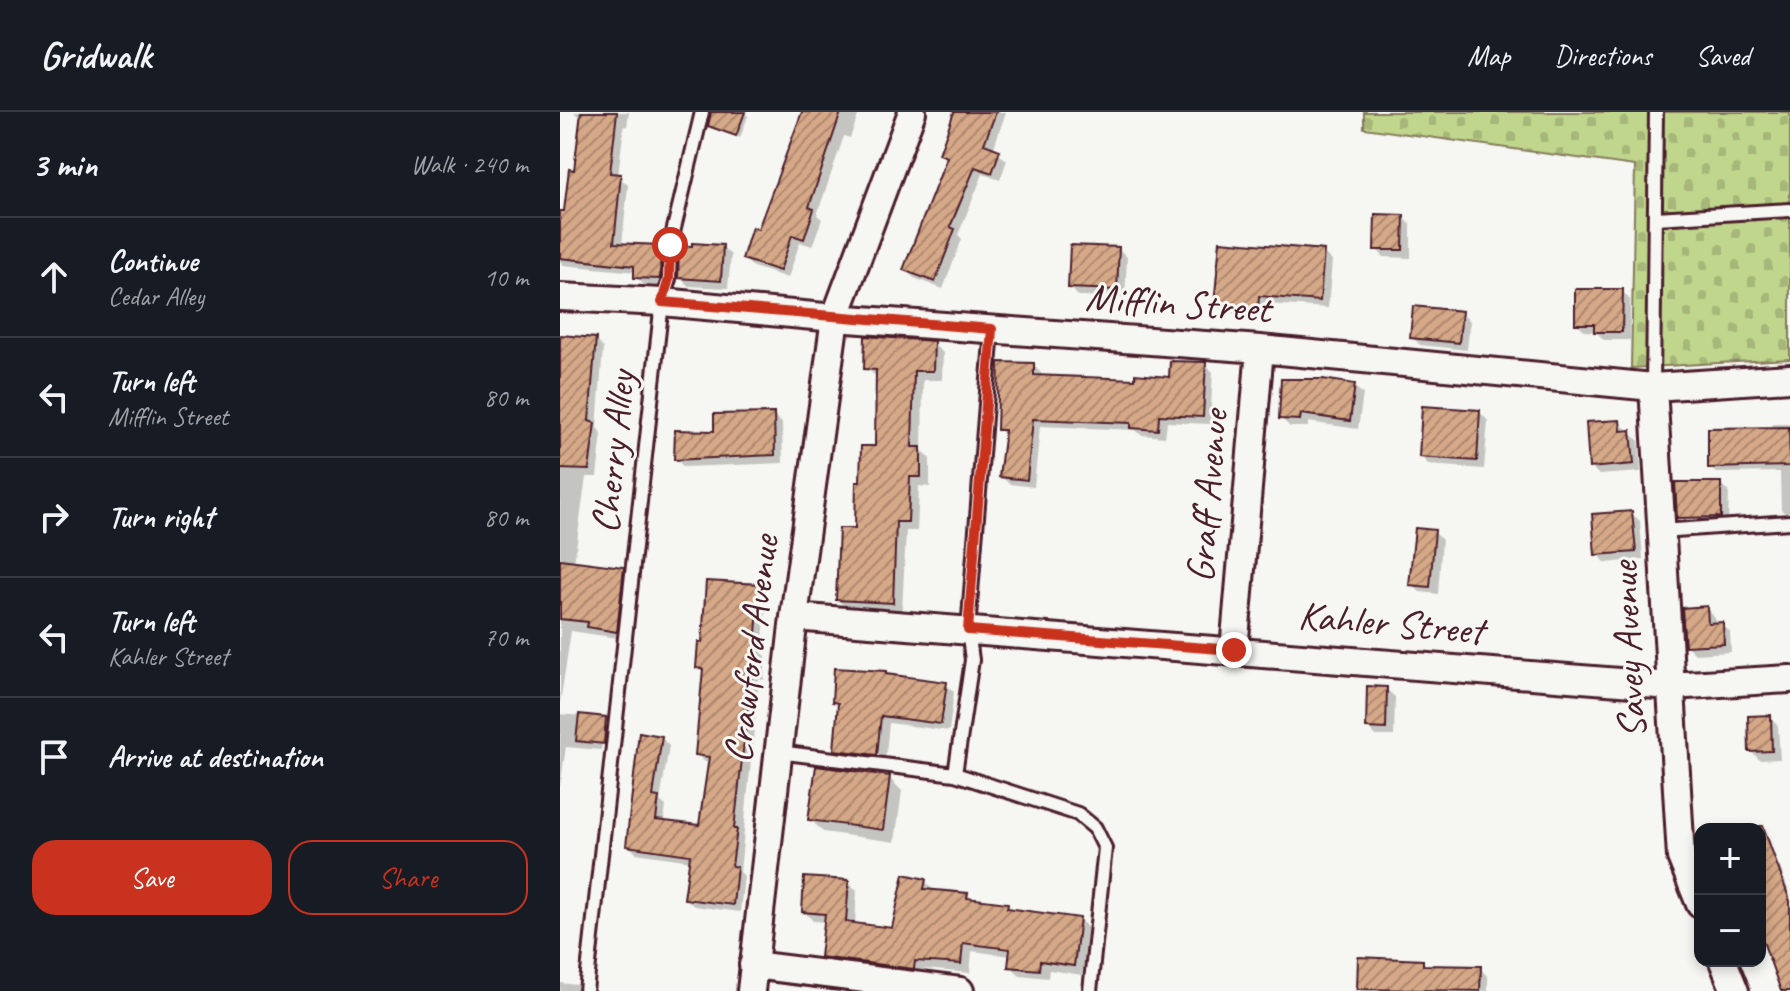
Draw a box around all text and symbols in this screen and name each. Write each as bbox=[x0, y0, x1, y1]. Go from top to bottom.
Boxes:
text: Gridwalk bbox=[40, 32, 152, 79]
text: Map bbox=[1467, 38, 1510, 73]
text: Directions bbox=[1554, 38, 1652, 73]
text: Saved bbox=[1696, 38, 1750, 73]
text: 3 min bbox=[32, 143, 97, 186]
text: Walk · 240 m bbox=[411, 148, 528, 181]
route start bbox=[652, 227, 688, 263]
text: Continue bbox=[108, 242, 198, 280]
icon: ahead bbox=[32, 255, 76, 299]
text: 10 m bbox=[484, 261, 528, 294]
street label: Mifflin Street bbox=[1084, 272, 1276, 335]
text: Cedar Alley bbox=[108, 280, 204, 313]
text: Turn left bbox=[108, 362, 195, 400]
street label: Cherry Alley bbox=[580, 365, 647, 536]
icon: left bbox=[32, 375, 76, 419]
text: 80 m bbox=[484, 381, 528, 414]
text: Mifflin Street bbox=[108, 400, 228, 433]
street label: Graff Avenue bbox=[1175, 405, 1240, 584]
icon: right bbox=[32, 495, 76, 539]
text: Turn right bbox=[108, 498, 213, 536]
text: 80 m bbox=[484, 501, 528, 534]
street label: Crawford Avenue bbox=[712, 530, 790, 765]
street label: Savey Avenue bbox=[1598, 557, 1658, 740]
street label: Kahler Street bbox=[1297, 590, 1491, 656]
text: Turn left bbox=[108, 602, 195, 640]
icon: left bbox=[32, 615, 76, 659]
text: 70 m bbox=[484, 621, 528, 654]
route end bbox=[1216, 632, 1252, 668]
text: Kahler Street bbox=[108, 640, 228, 673]
icon: arrive bbox=[32, 735, 76, 779]
text: Arrive at destination bbox=[108, 738, 323, 776]
map controls bbox=[1694, 823, 1766, 967]
button: + bbox=[1694, 823, 1766, 895]
button: Save bbox=[32, 840, 272, 915]
button: Share bbox=[288, 840, 528, 915]
button: − bbox=[1694, 895, 1766, 967]

